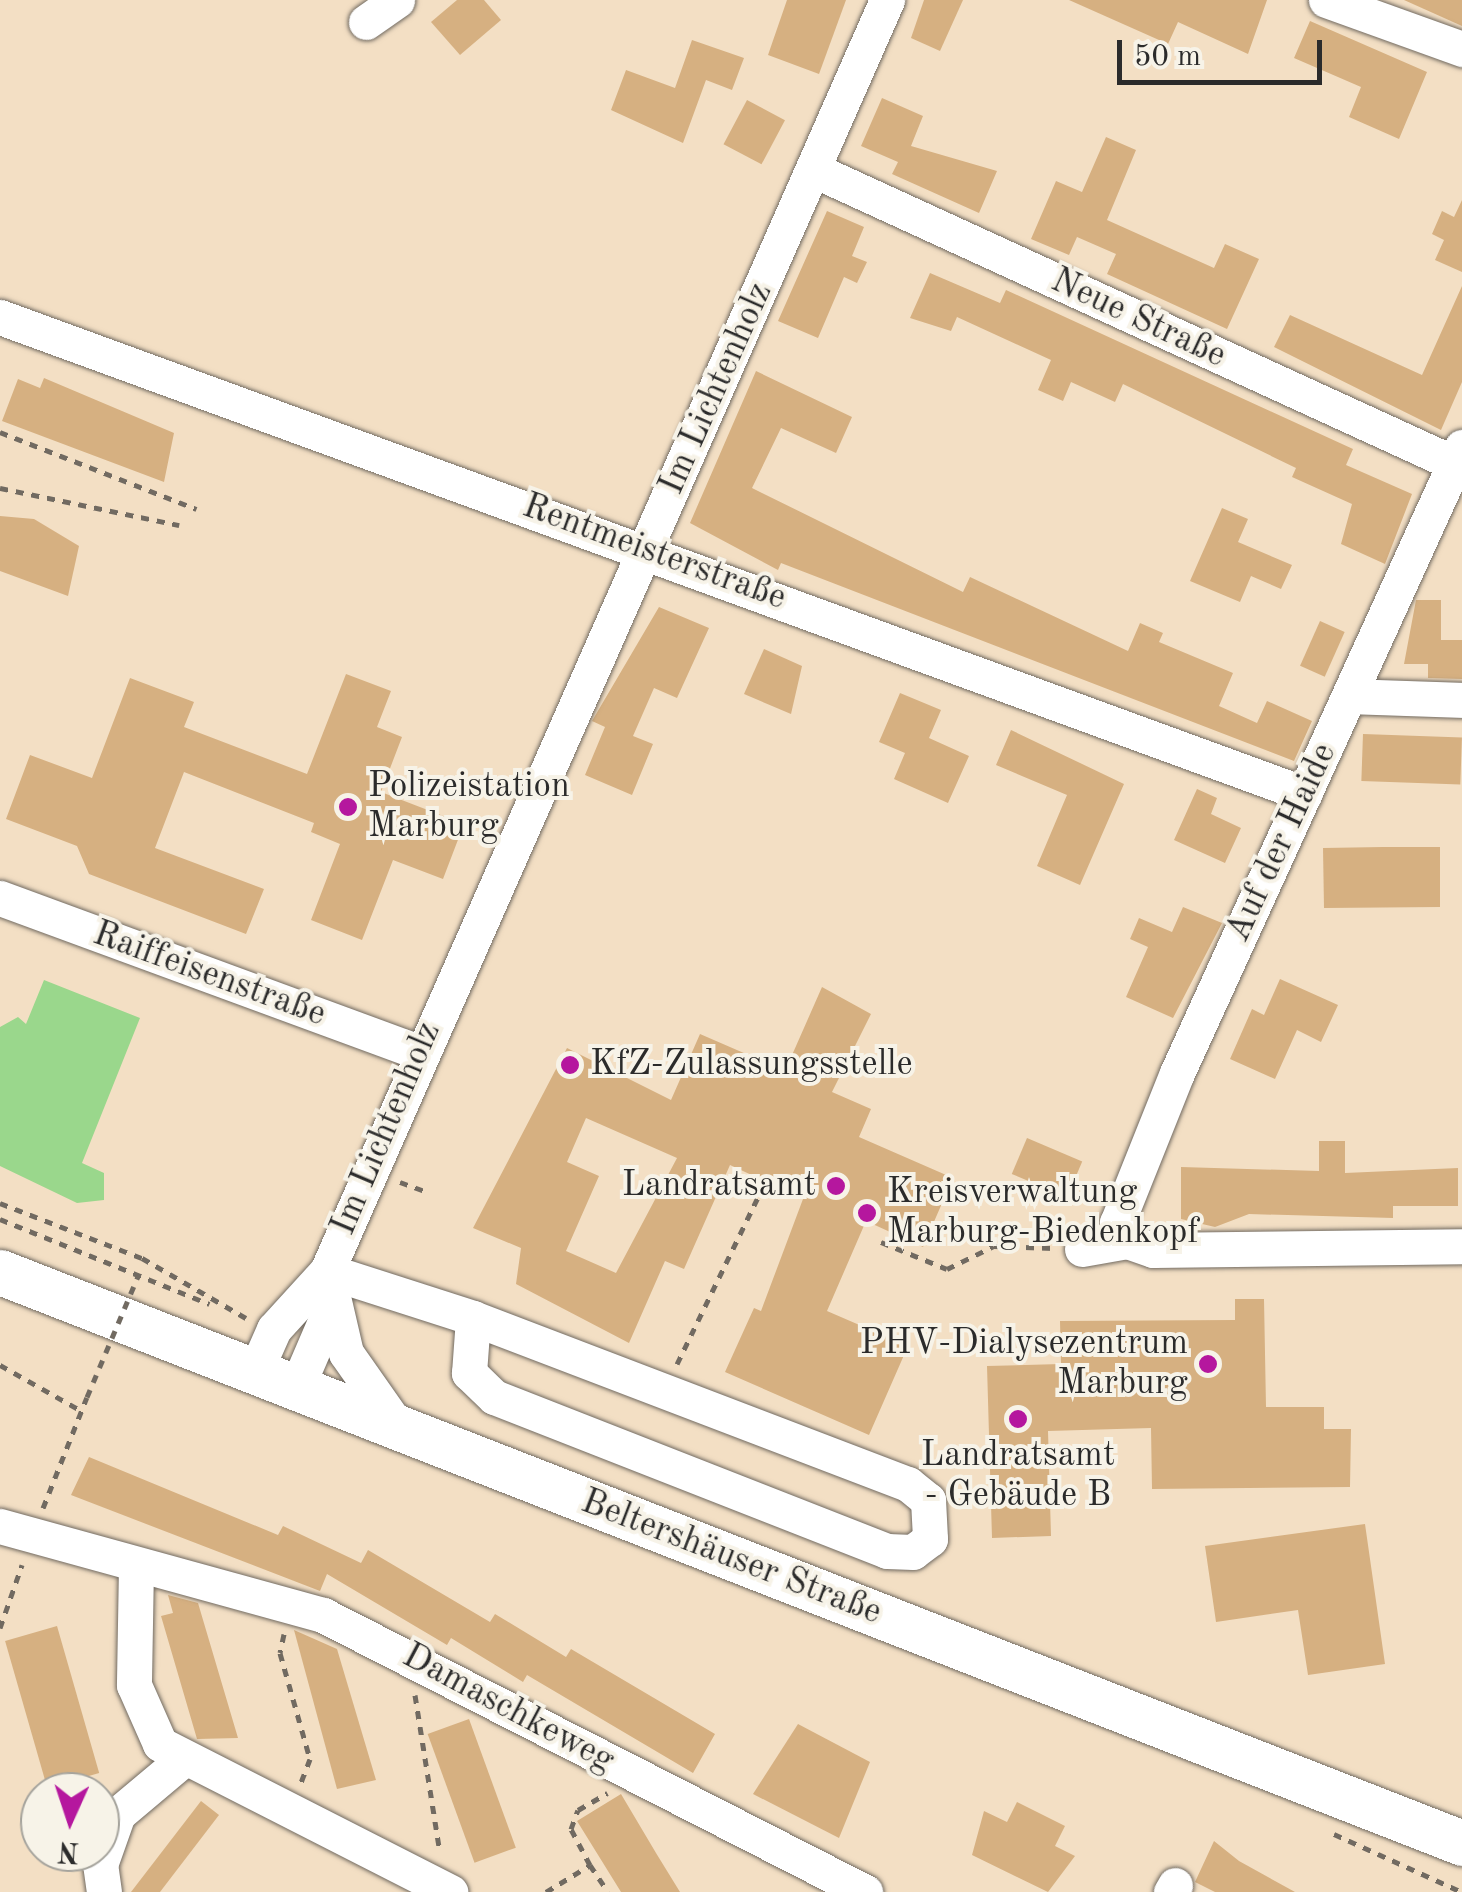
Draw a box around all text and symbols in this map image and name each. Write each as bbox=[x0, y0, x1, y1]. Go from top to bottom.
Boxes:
scale bar bbox=[1122, 20, 1327, 82]
text: 50 m bbox=[1134, 42, 1201, 72]
street label: Neue Straße bbox=[1044, 260, 1232, 378]
street label: Im Lichtenholz bbox=[652, 277, 782, 501]
street label: Rentmeisterstraße bbox=[517, 486, 791, 620]
street label: Auf der Haide bbox=[1218, 737, 1346, 949]
place label: Polizeistation Marburg bbox=[368, 766, 570, 848]
marker: Polizeistation Marburg bbox=[337, 796, 359, 818]
street label: Raiffeisenstraße bbox=[87, 914, 331, 1036]
street label: Im Lichtenholz bbox=[323, 1016, 451, 1242]
place label: KfZ-Zulassungsstelle bbox=[590, 1044, 913, 1086]
marker: KfZ-Zulassungsstelle bbox=[559, 1054, 581, 1076]
place label: Landratsamt bbox=[622, 1165, 816, 1207]
place label: Kreisverwaltung Marburg-Biedenkopf bbox=[887, 1172, 1199, 1254]
marker: Landratsamt bbox=[825, 1175, 847, 1197]
marker: Kreisverwaltung Marburg-Biedenkopf bbox=[856, 1202, 878, 1224]
place label: PHV-Dialysezentrum Marburg bbox=[860, 1323, 1188, 1405]
marker: PHV-Dialysezentrum Marburg bbox=[1197, 1353, 1219, 1375]
marker: Landratsamt - Gebäude B bbox=[1007, 1408, 1029, 1430]
place label: Landratsamt - Gebäude B bbox=[921, 1435, 1115, 1517]
street label: Beltershäuser Straße bbox=[575, 1481, 887, 1635]
street label: Damaschkeweg bbox=[395, 1636, 621, 1782]
north arrow bbox=[20, 1772, 120, 1872]
text: N bbox=[57, 1835, 80, 1865]

